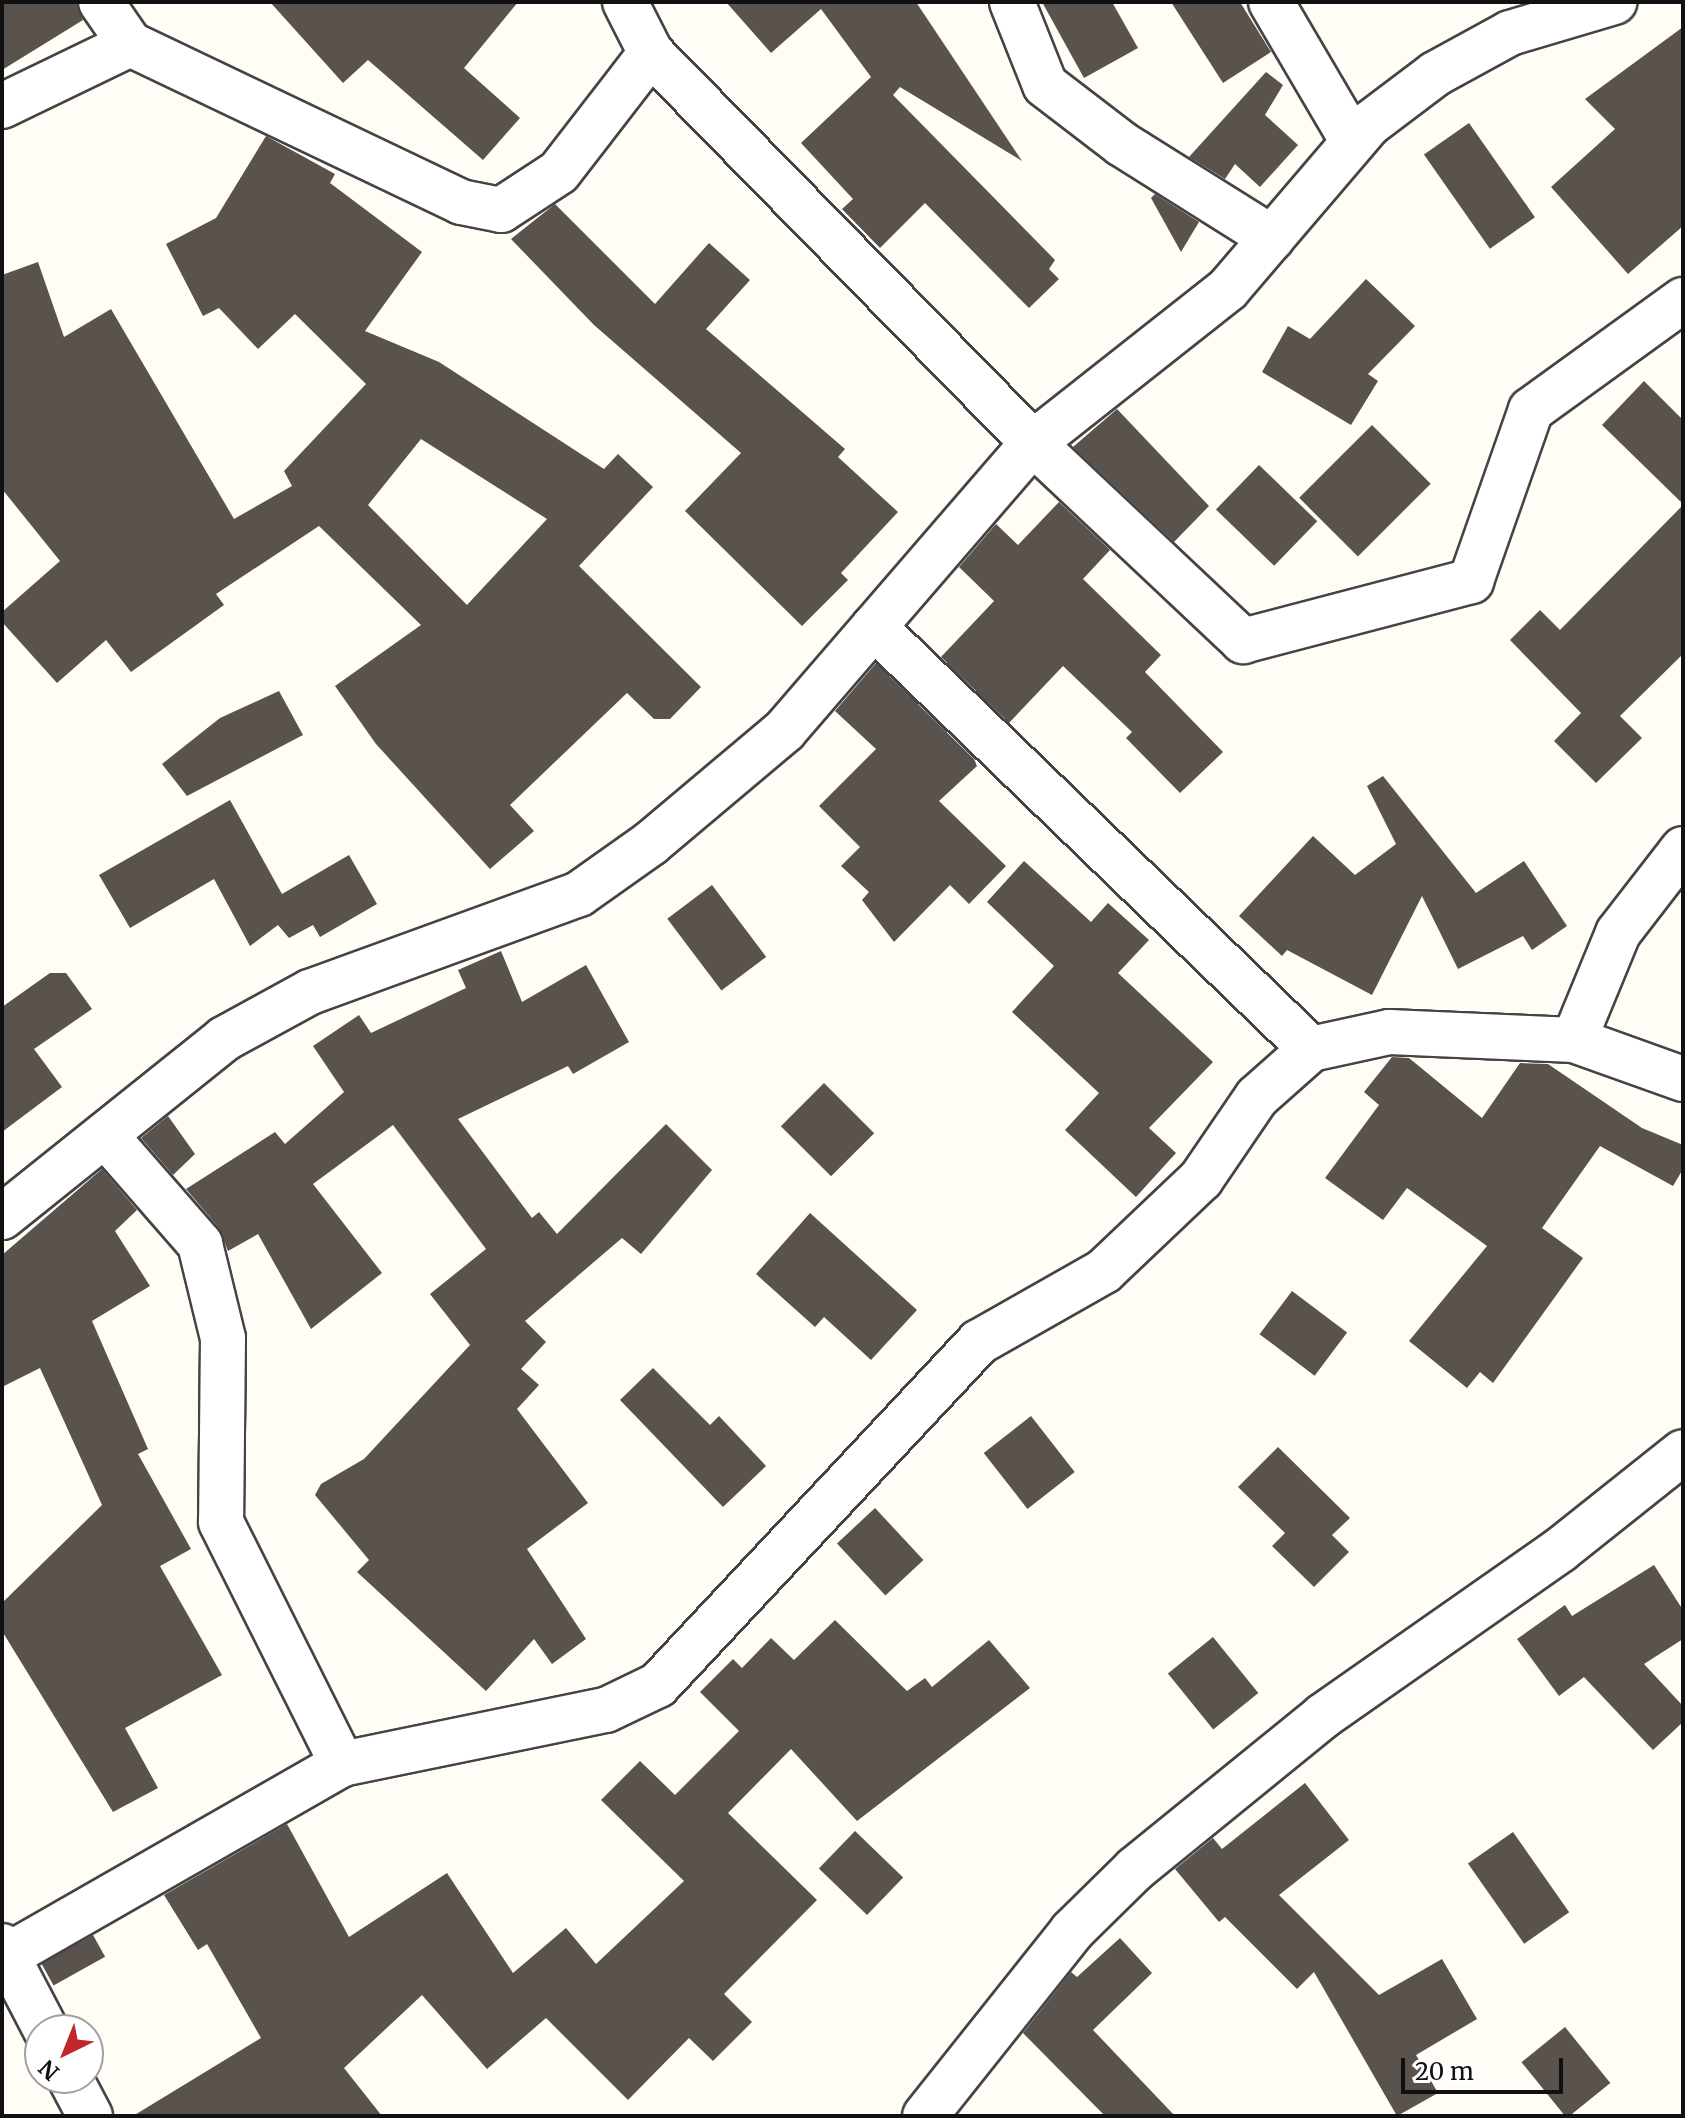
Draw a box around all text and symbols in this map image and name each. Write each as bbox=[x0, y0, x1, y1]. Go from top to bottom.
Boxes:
north arrow bbox=[24, 2014, 104, 2094]
scale bar bbox=[1405, 2042, 1567, 2092]
text: N bbox=[33, 2054, 65, 2086]
text: 20 m bbox=[1415, 2056, 1474, 2087]

